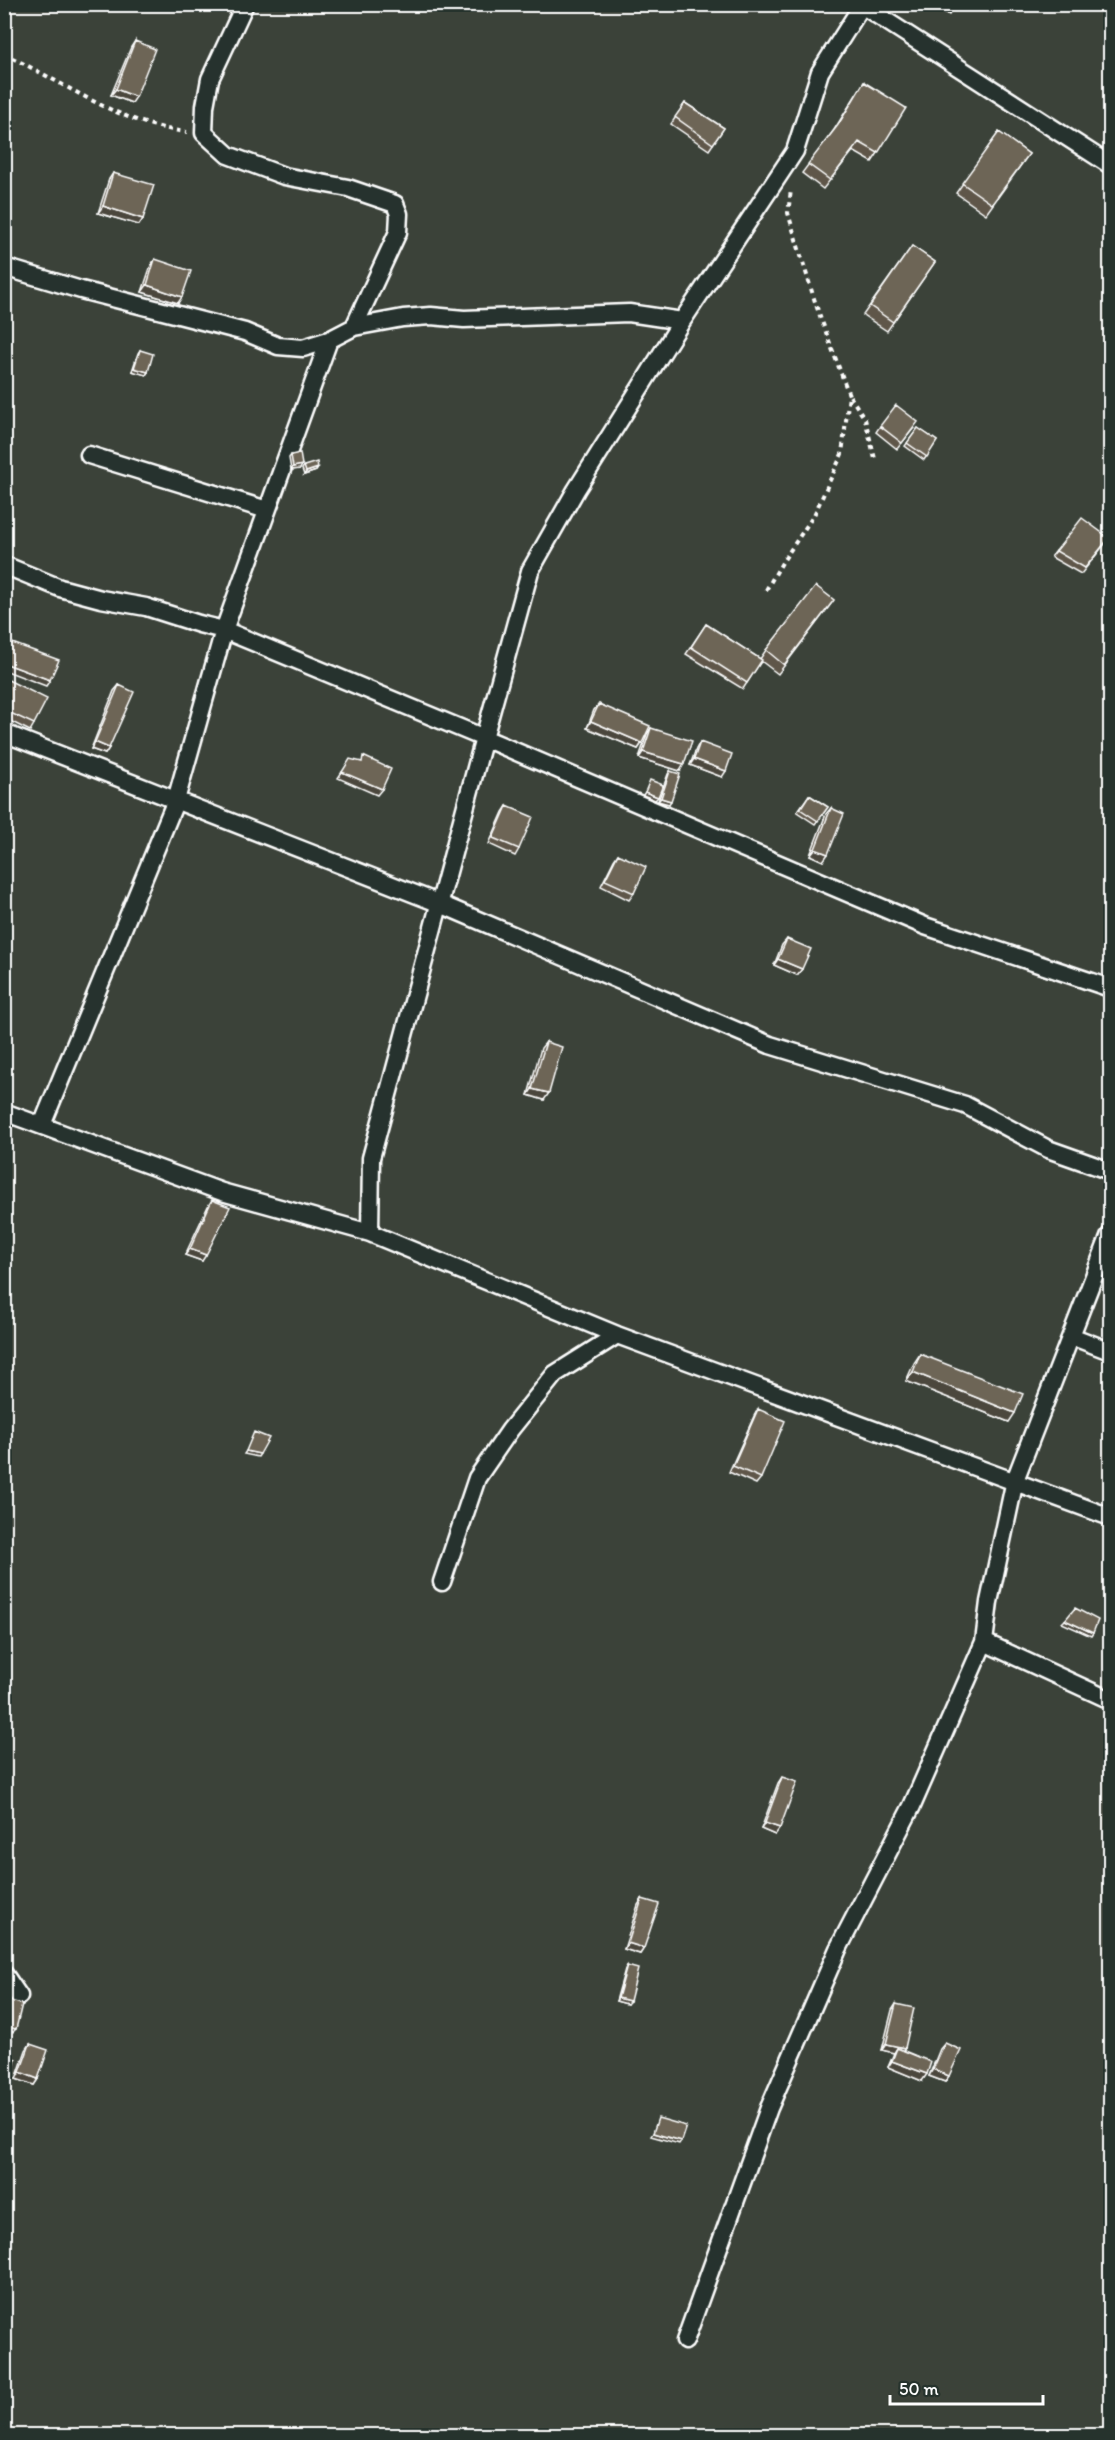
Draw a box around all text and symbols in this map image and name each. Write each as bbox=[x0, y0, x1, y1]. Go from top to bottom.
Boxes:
scale bar bbox=[890, 2368, 1043, 2406]
text: 50 m bbox=[899, 2378, 939, 2400]

